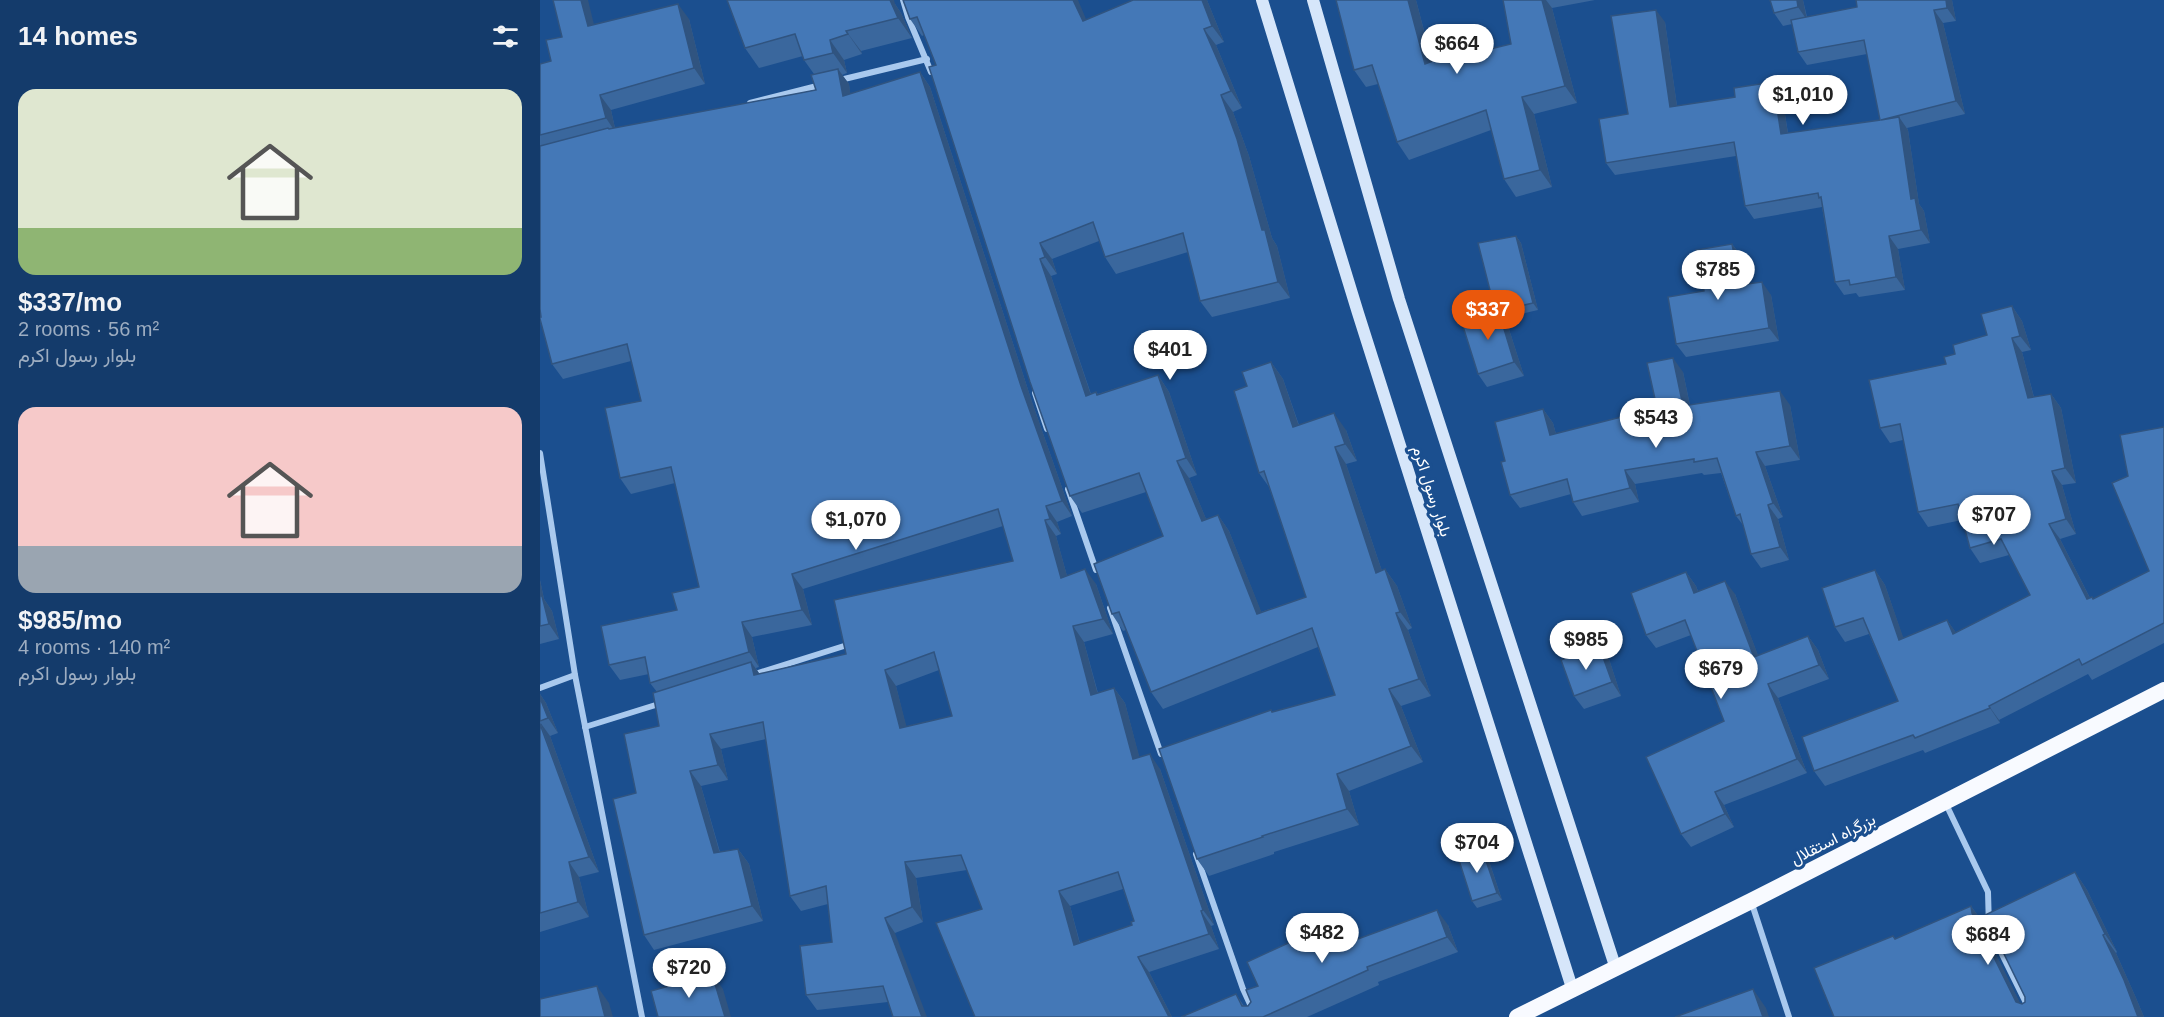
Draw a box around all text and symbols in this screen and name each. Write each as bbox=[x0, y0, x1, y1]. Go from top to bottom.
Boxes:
icon: filters bbox=[489, 20, 522, 53]
text: 14 homes bbox=[18, 21, 138, 51]
pin: $664 bbox=[1421, 24, 1493, 75]
text: $664 bbox=[1435, 32, 1479, 54]
pin: $1,010 bbox=[1754, 75, 1852, 126]
text: $1,010 bbox=[1772, 83, 1834, 105]
icon: home bbox=[216, 128, 324, 236]
pin: $785 bbox=[1682, 250, 1754, 301]
text: $785 bbox=[1696, 258, 1740, 280]
text: $337/mo bbox=[18, 287, 122, 317]
pin: $337 bbox=[1452, 290, 1524, 341]
text: $337 bbox=[1466, 298, 1510, 320]
text: 2 rooms · 56 m² bbox=[18, 318, 159, 340]
pin: $401 bbox=[1134, 330, 1206, 381]
text: $401 bbox=[1148, 338, 1192, 360]
text: بلوار رسول اکرم bbox=[18, 344, 136, 366]
pin: $543 bbox=[1620, 398, 1692, 449]
text: $543 bbox=[1634, 406, 1678, 428]
street label: بلوار رسول اکرم bbox=[1407, 443, 1455, 539]
icon: home bbox=[216, 446, 324, 554]
pin: $707 bbox=[1958, 495, 2030, 546]
pin: $1,070 bbox=[807, 500, 905, 551]
text: $707 bbox=[1972, 503, 2016, 525]
text: $1,070 bbox=[825, 508, 887, 530]
text: $985/mo bbox=[18, 605, 122, 635]
pin: $985 bbox=[1550, 620, 1622, 671]
text: $985 bbox=[1564, 628, 1608, 650]
text: 4 rooms · 140 m² bbox=[18, 636, 170, 658]
pin: $679 bbox=[1685, 649, 1757, 700]
text: $679 bbox=[1699, 657, 1743, 679]
text: بلوار رسول اکرم bbox=[18, 662, 136, 684]
street label: بزرگراه استقلال bbox=[1788, 810, 1879, 869]
pin: $704 bbox=[1441, 823, 1513, 874]
text: $704 bbox=[1455, 831, 1499, 853]
pin: $482 bbox=[1286, 913, 1358, 964]
pin: $684 bbox=[1952, 915, 2024, 966]
text: $482 bbox=[1300, 921, 1344, 943]
text: $684 bbox=[1966, 923, 2010, 945]
pin: $720 bbox=[653, 948, 725, 999]
text: $720 bbox=[667, 956, 711, 978]

